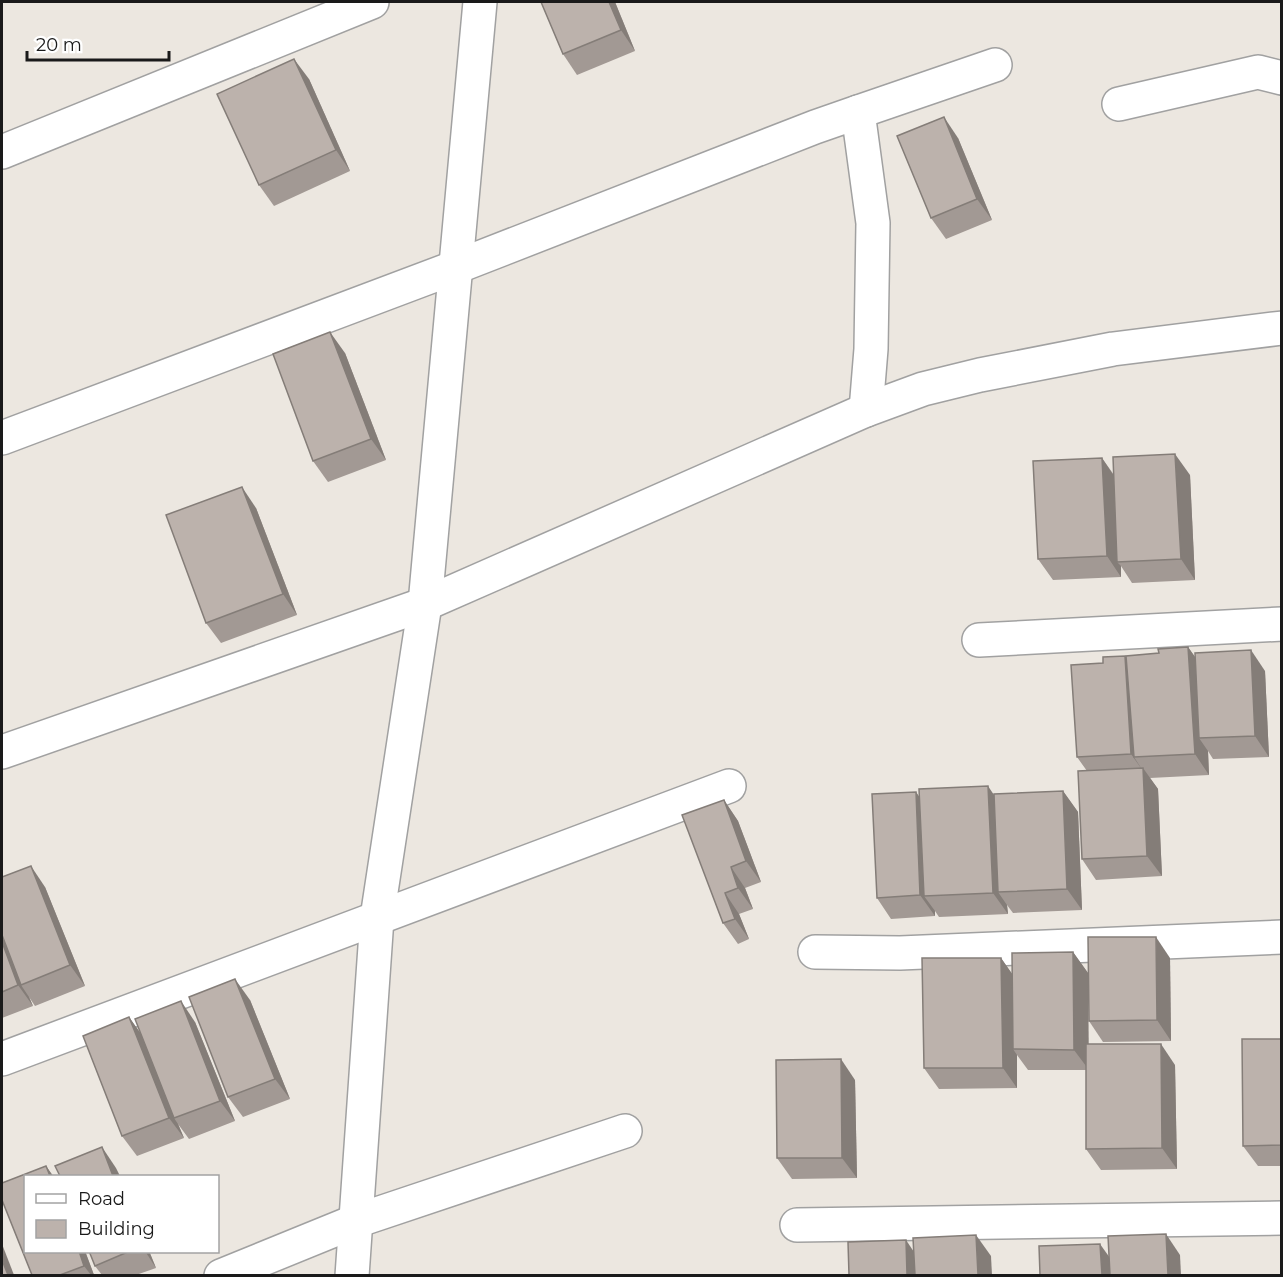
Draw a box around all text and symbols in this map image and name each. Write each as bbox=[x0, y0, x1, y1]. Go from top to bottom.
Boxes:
scale bar bbox=[27, 24, 170, 62]
text: 20 m bbox=[36, 34, 82, 56]
legend bbox=[24, 1175, 219, 1253]
text: Road bbox=[78, 1188, 125, 1210]
text: Building bbox=[78, 1218, 155, 1240]

